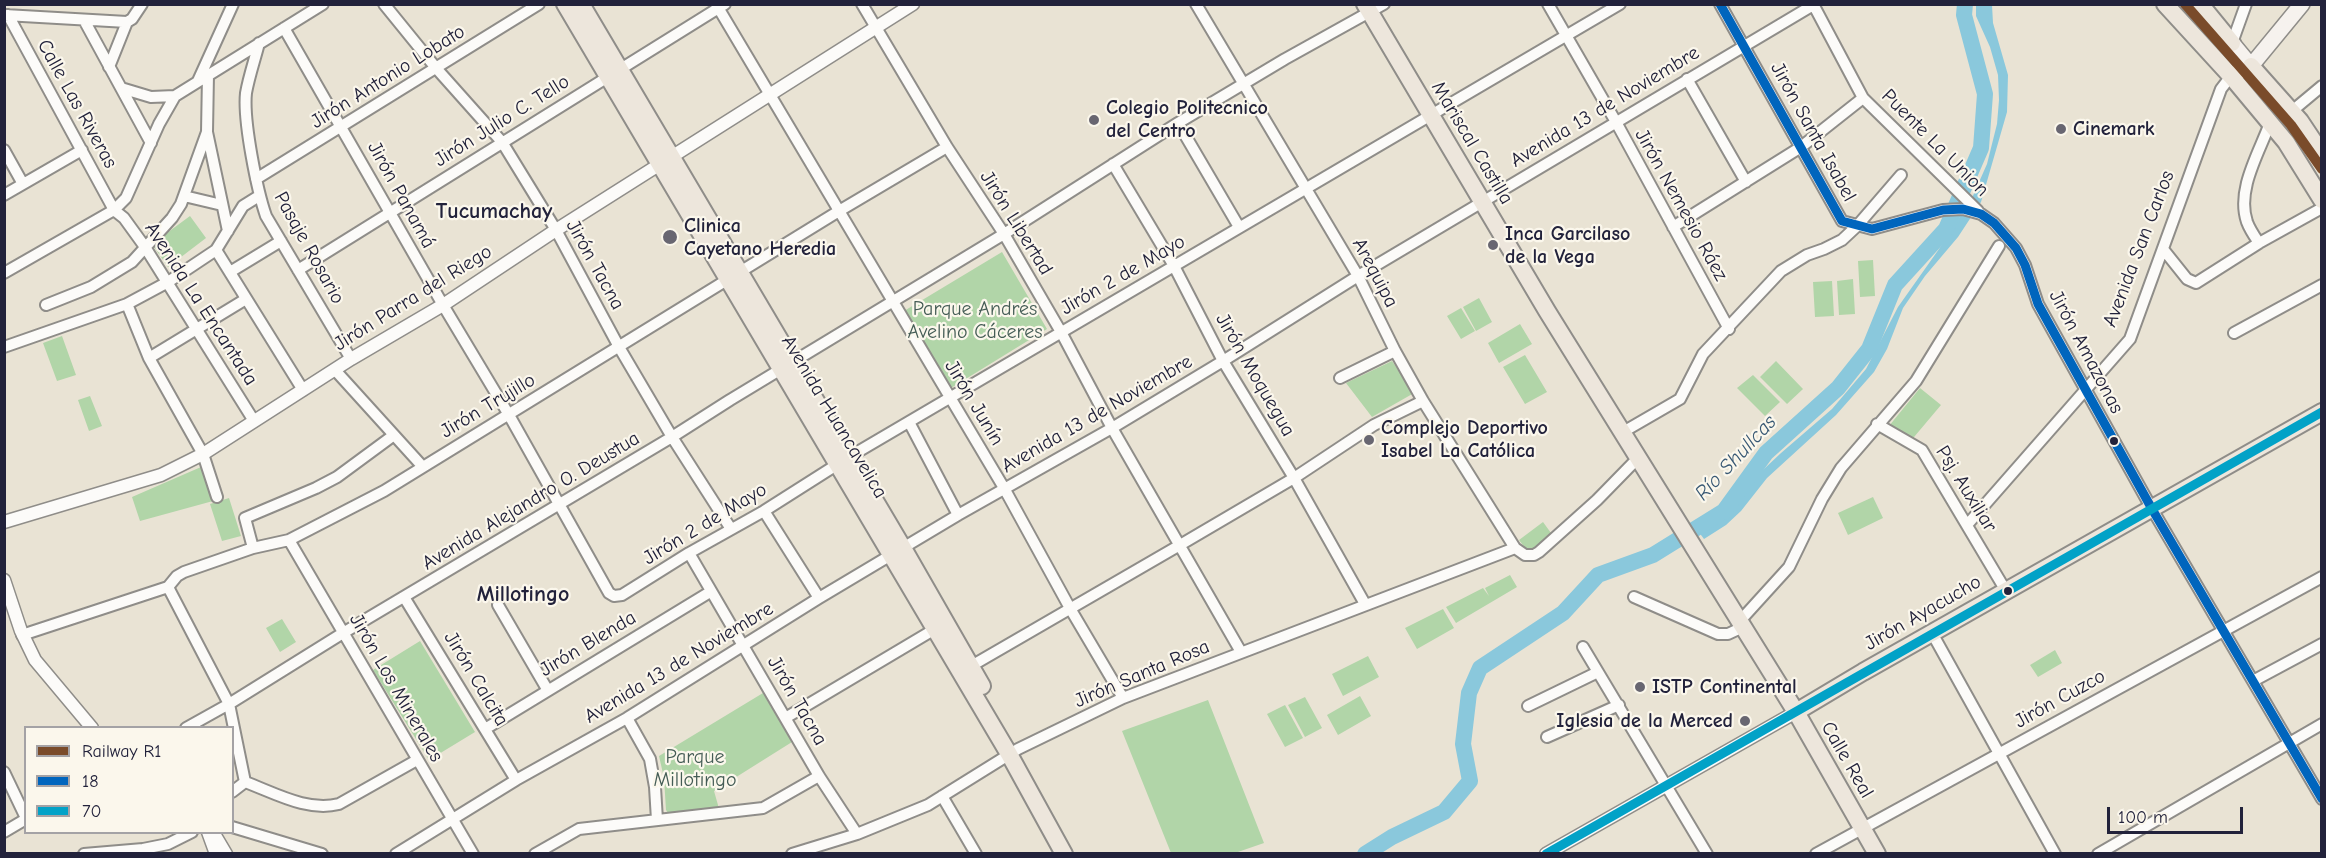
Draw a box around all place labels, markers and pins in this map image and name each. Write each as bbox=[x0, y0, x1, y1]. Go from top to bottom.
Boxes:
place label: Colegio Politecnico del Centro bbox=[1106, 96, 1268, 143]
marker: Colegio Politecnico del Centro bbox=[1087, 113, 1101, 127]
place label: Cinemark bbox=[2073, 117, 2154, 141]
marker: Cinemark bbox=[2054, 122, 2068, 136]
place label: Clinica Cayetano Heredia bbox=[684, 214, 836, 261]
place label: Inca Garcilaso de la Vega bbox=[1505, 222, 1630, 269]
marker: Clinica Cayetano Heredia bbox=[661, 228, 679, 246]
marker: Inca Garcilaso de la Vega bbox=[1486, 238, 1500, 252]
place label: Complejo Deportivo Isabel La Católica bbox=[1381, 416, 1548, 463]
marker: Complejo Deportivo Isabel La Católica bbox=[1362, 433, 1376, 447]
unlabelled marker bbox=[2108, 435, 2120, 447]
unlabelled marker bbox=[2002, 585, 2014, 597]
place label: ISTP Continental bbox=[1652, 675, 1797, 699]
marker: ISTP Continental bbox=[1633, 680, 1647, 694]
place label: Iglesia de la Merced bbox=[1556, 709, 1733, 733]
marker: Iglesia de la Merced bbox=[1738, 714, 1752, 728]

